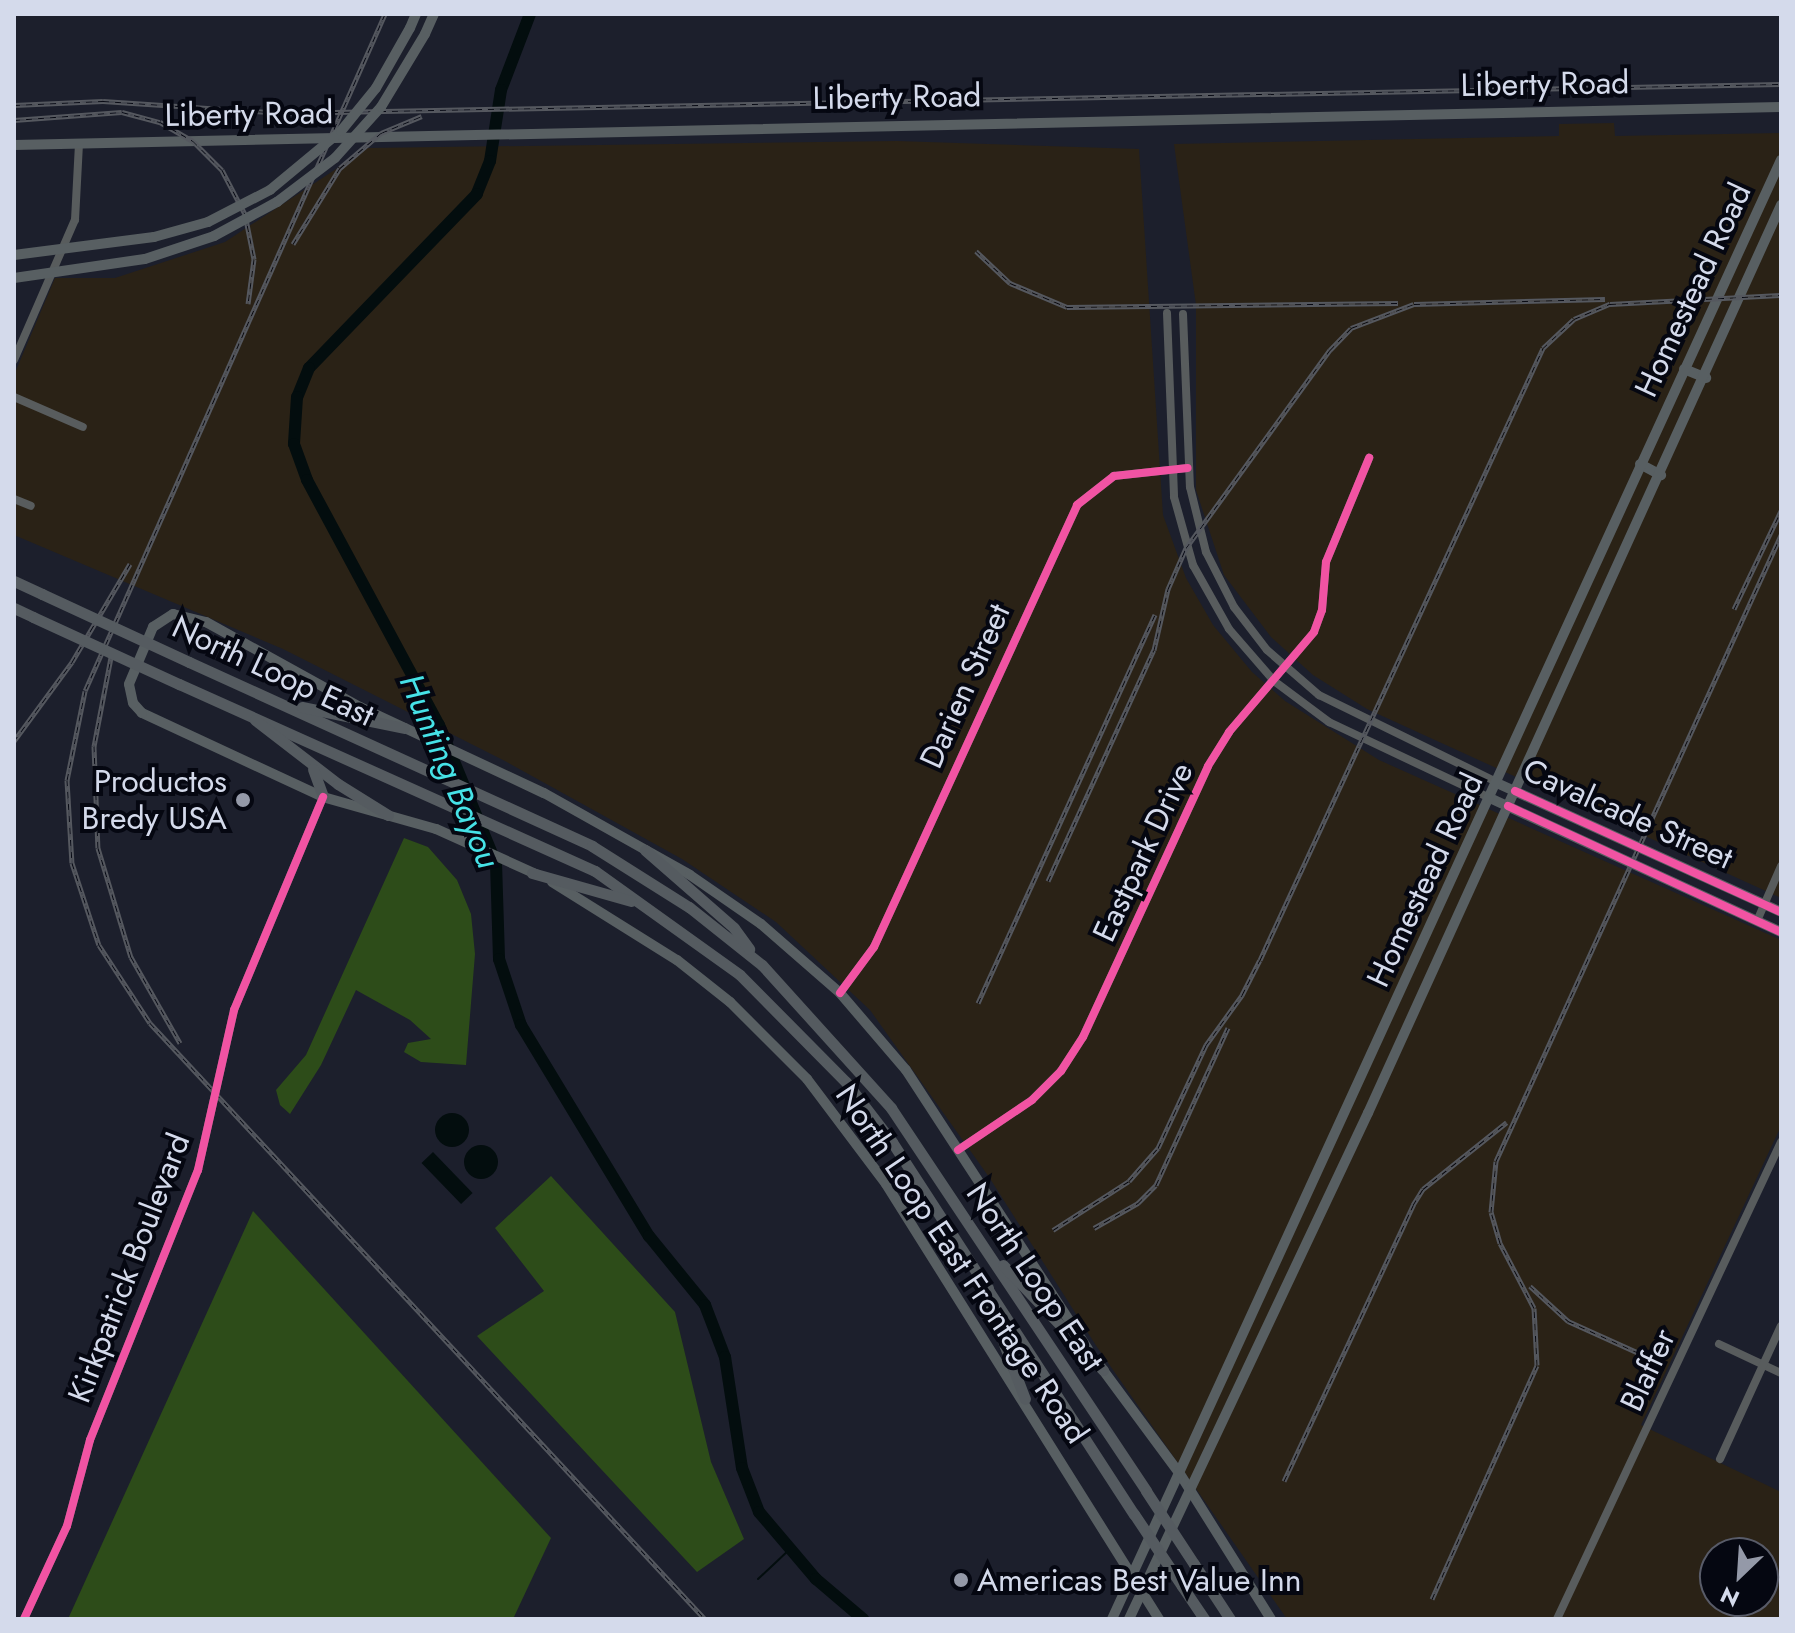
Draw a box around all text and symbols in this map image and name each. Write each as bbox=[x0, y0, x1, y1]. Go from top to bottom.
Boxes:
street label: Liberty Road bbox=[1460, 63, 1630, 105]
street label: Liberty Road bbox=[812, 76, 982, 118]
street label: Liberty Road bbox=[164, 93, 334, 135]
street label: Homestead Road bbox=[1627, 177, 1759, 403]
street label: Darien Street bbox=[912, 598, 1018, 774]
street label: North Loop East bbox=[166, 608, 380, 734]
water label: Hunting Bayou bbox=[391, 668, 509, 874]
street label: Cavalcade Street bbox=[1517, 751, 1739, 877]
street label: Eastpark Drive bbox=[1085, 756, 1201, 948]
place label: Productos Bredy USA bbox=[82, 763, 227, 838]
street label: Homestead Road bbox=[1359, 767, 1491, 993]
marker: Productos Bredy USA bbox=[234, 791, 252, 809]
street label: North Loop East Frontage Road bbox=[827, 1077, 1097, 1451]
street label: Kirkpatrick Boulevard bbox=[60, 1128, 198, 1408]
street label: North Loop East bbox=[958, 1176, 1112, 1378]
street label: Blaffer bbox=[1612, 1323, 1684, 1417]
north arrow bbox=[1699, 1537, 1779, 1617]
place label: Americas Best Value Inn bbox=[977, 1561, 1302, 1599]
marker: Americas Best Value Inn bbox=[952, 1571, 970, 1589]
text: N bbox=[1715, 1579, 1744, 1615]

